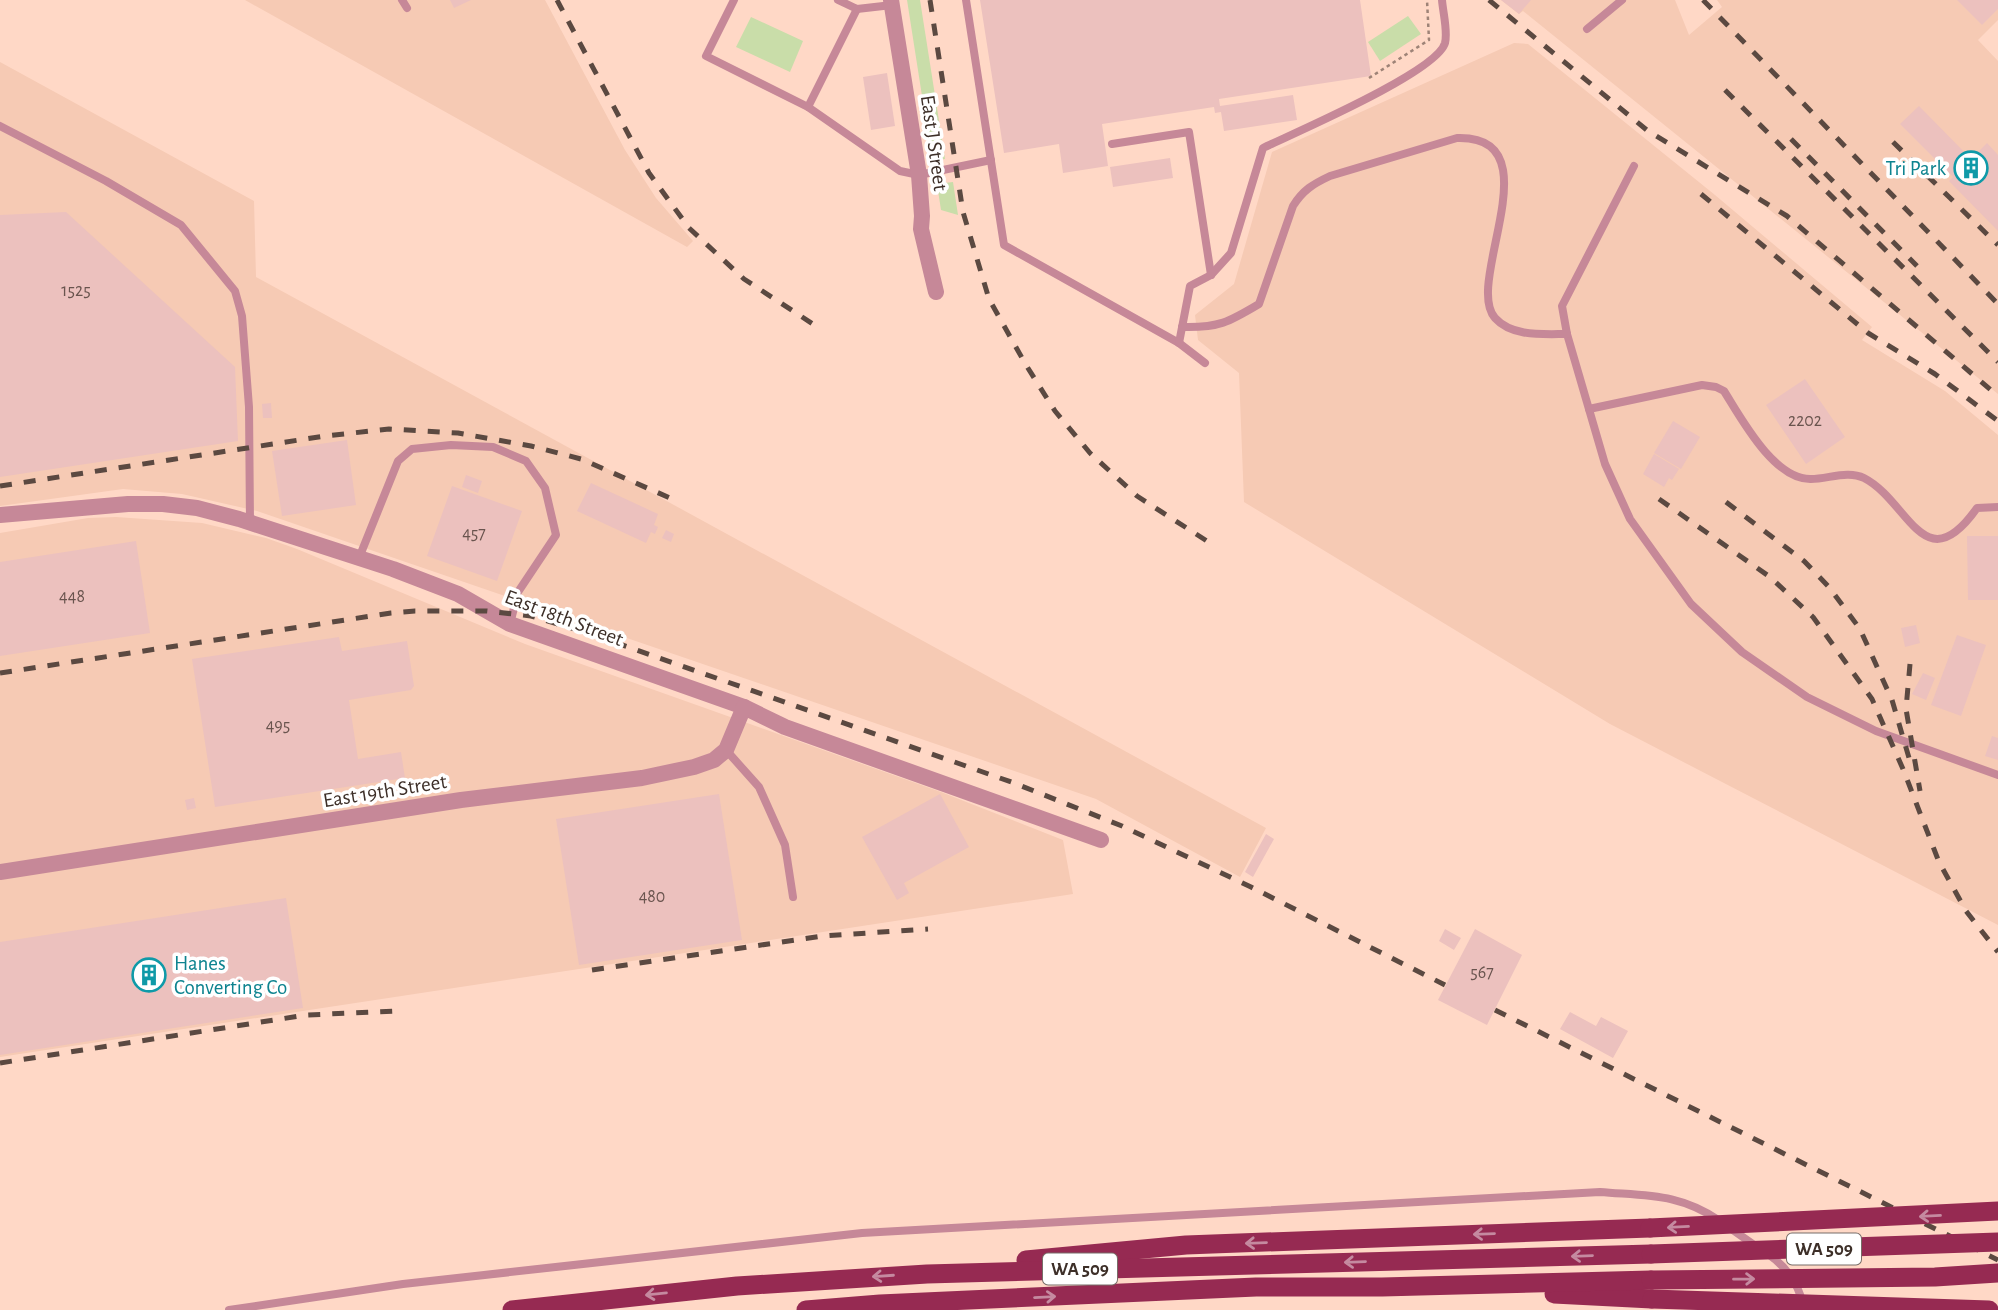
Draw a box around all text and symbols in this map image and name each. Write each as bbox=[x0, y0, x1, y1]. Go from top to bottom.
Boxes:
street label: East J Street bbox=[917, 94, 951, 193]
building icon: Tri Park bbox=[1952, 149, 1990, 187]
place label: Tri Park bbox=[1885, 158, 1946, 179]
house number: 1525 bbox=[61, 282, 91, 300]
house number: 2202 bbox=[1788, 412, 1822, 430]
house number: 457 bbox=[462, 525, 486, 543]
street label: East 18th Street bbox=[502, 586, 626, 650]
house number: 448 bbox=[59, 588, 85, 606]
house number: 495 bbox=[266, 717, 290, 735]
street label: East 19th Street bbox=[322, 771, 449, 811]
house number: 480 bbox=[639, 888, 665, 906]
place label: Hanes Converting Co bbox=[174, 953, 287, 998]
building icon: Hanes Converting Co bbox=[130, 956, 168, 994]
house number: 567 bbox=[1470, 964, 1494, 982]
one-way arrow bbox=[1919, 1210, 1942, 1223]
one-way arrow bbox=[1667, 1221, 1690, 1234]
one-way arrow bbox=[1473, 1228, 1496, 1241]
road number: WA 509 bbox=[1787, 1233, 1861, 1264]
one-way arrow bbox=[1245, 1236, 1268, 1249]
one-way arrow bbox=[1571, 1249, 1594, 1263]
road number: WA 509 bbox=[1043, 1254, 1117, 1284]
one-way arrow bbox=[1344, 1256, 1367, 1269]
one-way arrow bbox=[871, 1270, 894, 1283]
one-way arrow bbox=[1732, 1273, 1755, 1286]
one-way arrow bbox=[645, 1288, 668, 1301]
one-way arrow bbox=[1034, 1290, 1057, 1303]

